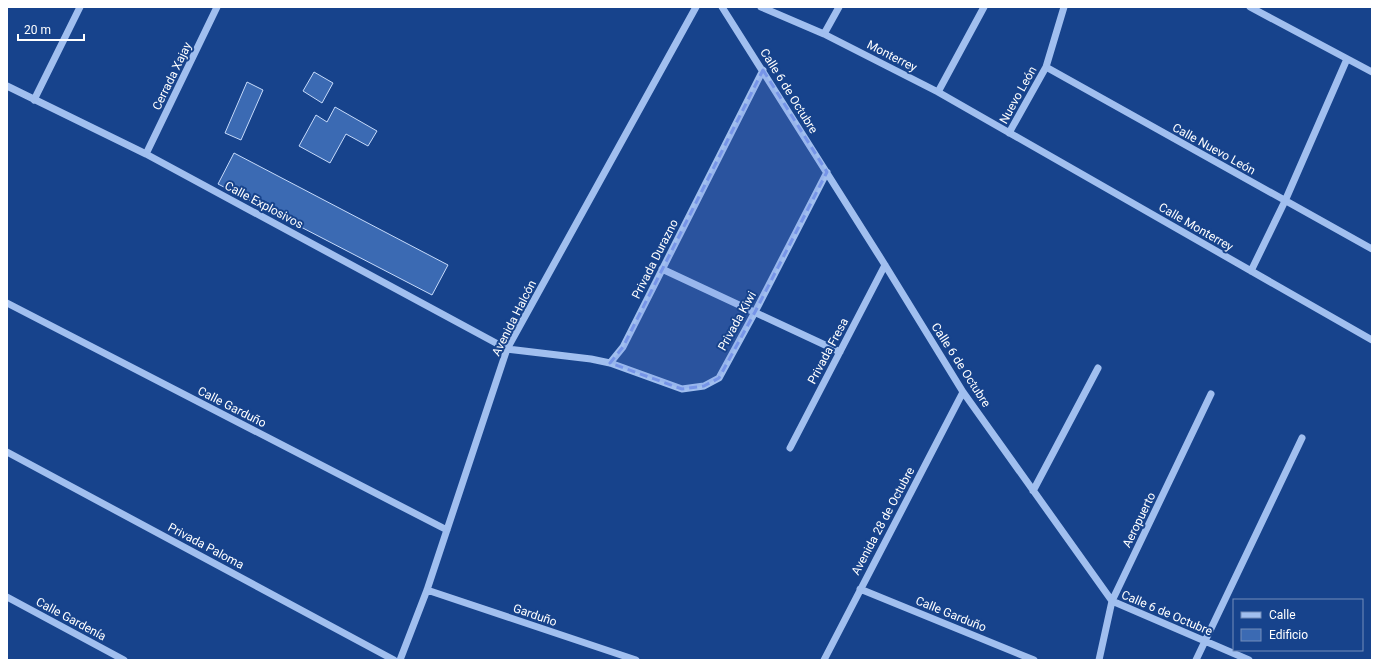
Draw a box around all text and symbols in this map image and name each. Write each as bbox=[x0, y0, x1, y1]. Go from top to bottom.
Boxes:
scale bar bbox=[18, 16, 84, 42]
text: 20 m bbox=[24, 23, 51, 37]
street label: Monterrey bbox=[865, 37, 920, 75]
street label: Cerrada Xajay bbox=[150, 39, 195, 112]
street label: Calle 6 de Octubre bbox=[757, 46, 821, 136]
street label: Nuevo León bbox=[997, 64, 1039, 126]
street label: Calle Nuevo León bbox=[1170, 120, 1258, 178]
street label: Calle Explosivos bbox=[222, 178, 306, 232]
street label: Calle Monterrey bbox=[1156, 200, 1236, 254]
street label: Privada Durazno bbox=[629, 217, 681, 301]
street label: Avenida Halcón bbox=[489, 278, 539, 358]
street label: Privada Kiwi bbox=[715, 289, 759, 353]
street label: Privada Fresa bbox=[805, 316, 851, 386]
street label: Calle 6 de Octubre bbox=[929, 320, 993, 410]
street label: Calle Garduño bbox=[195, 384, 269, 430]
street label: Avenida 28 de Octubre bbox=[849, 465, 917, 577]
street label: Aeropuerto bbox=[1120, 490, 1158, 550]
street label: Privada Paloma bbox=[166, 520, 246, 572]
street label: Calle 6 de Octubre bbox=[1119, 588, 1215, 638]
street label: Calle Garduño bbox=[914, 593, 989, 635]
street label: Calle Gardenía bbox=[34, 595, 108, 643]
legend bbox=[1233, 599, 1363, 651]
street label: Garduño bbox=[511, 601, 559, 629]
text: Calle bbox=[1269, 608, 1296, 622]
text: Edificio bbox=[1269, 628, 1308, 642]

